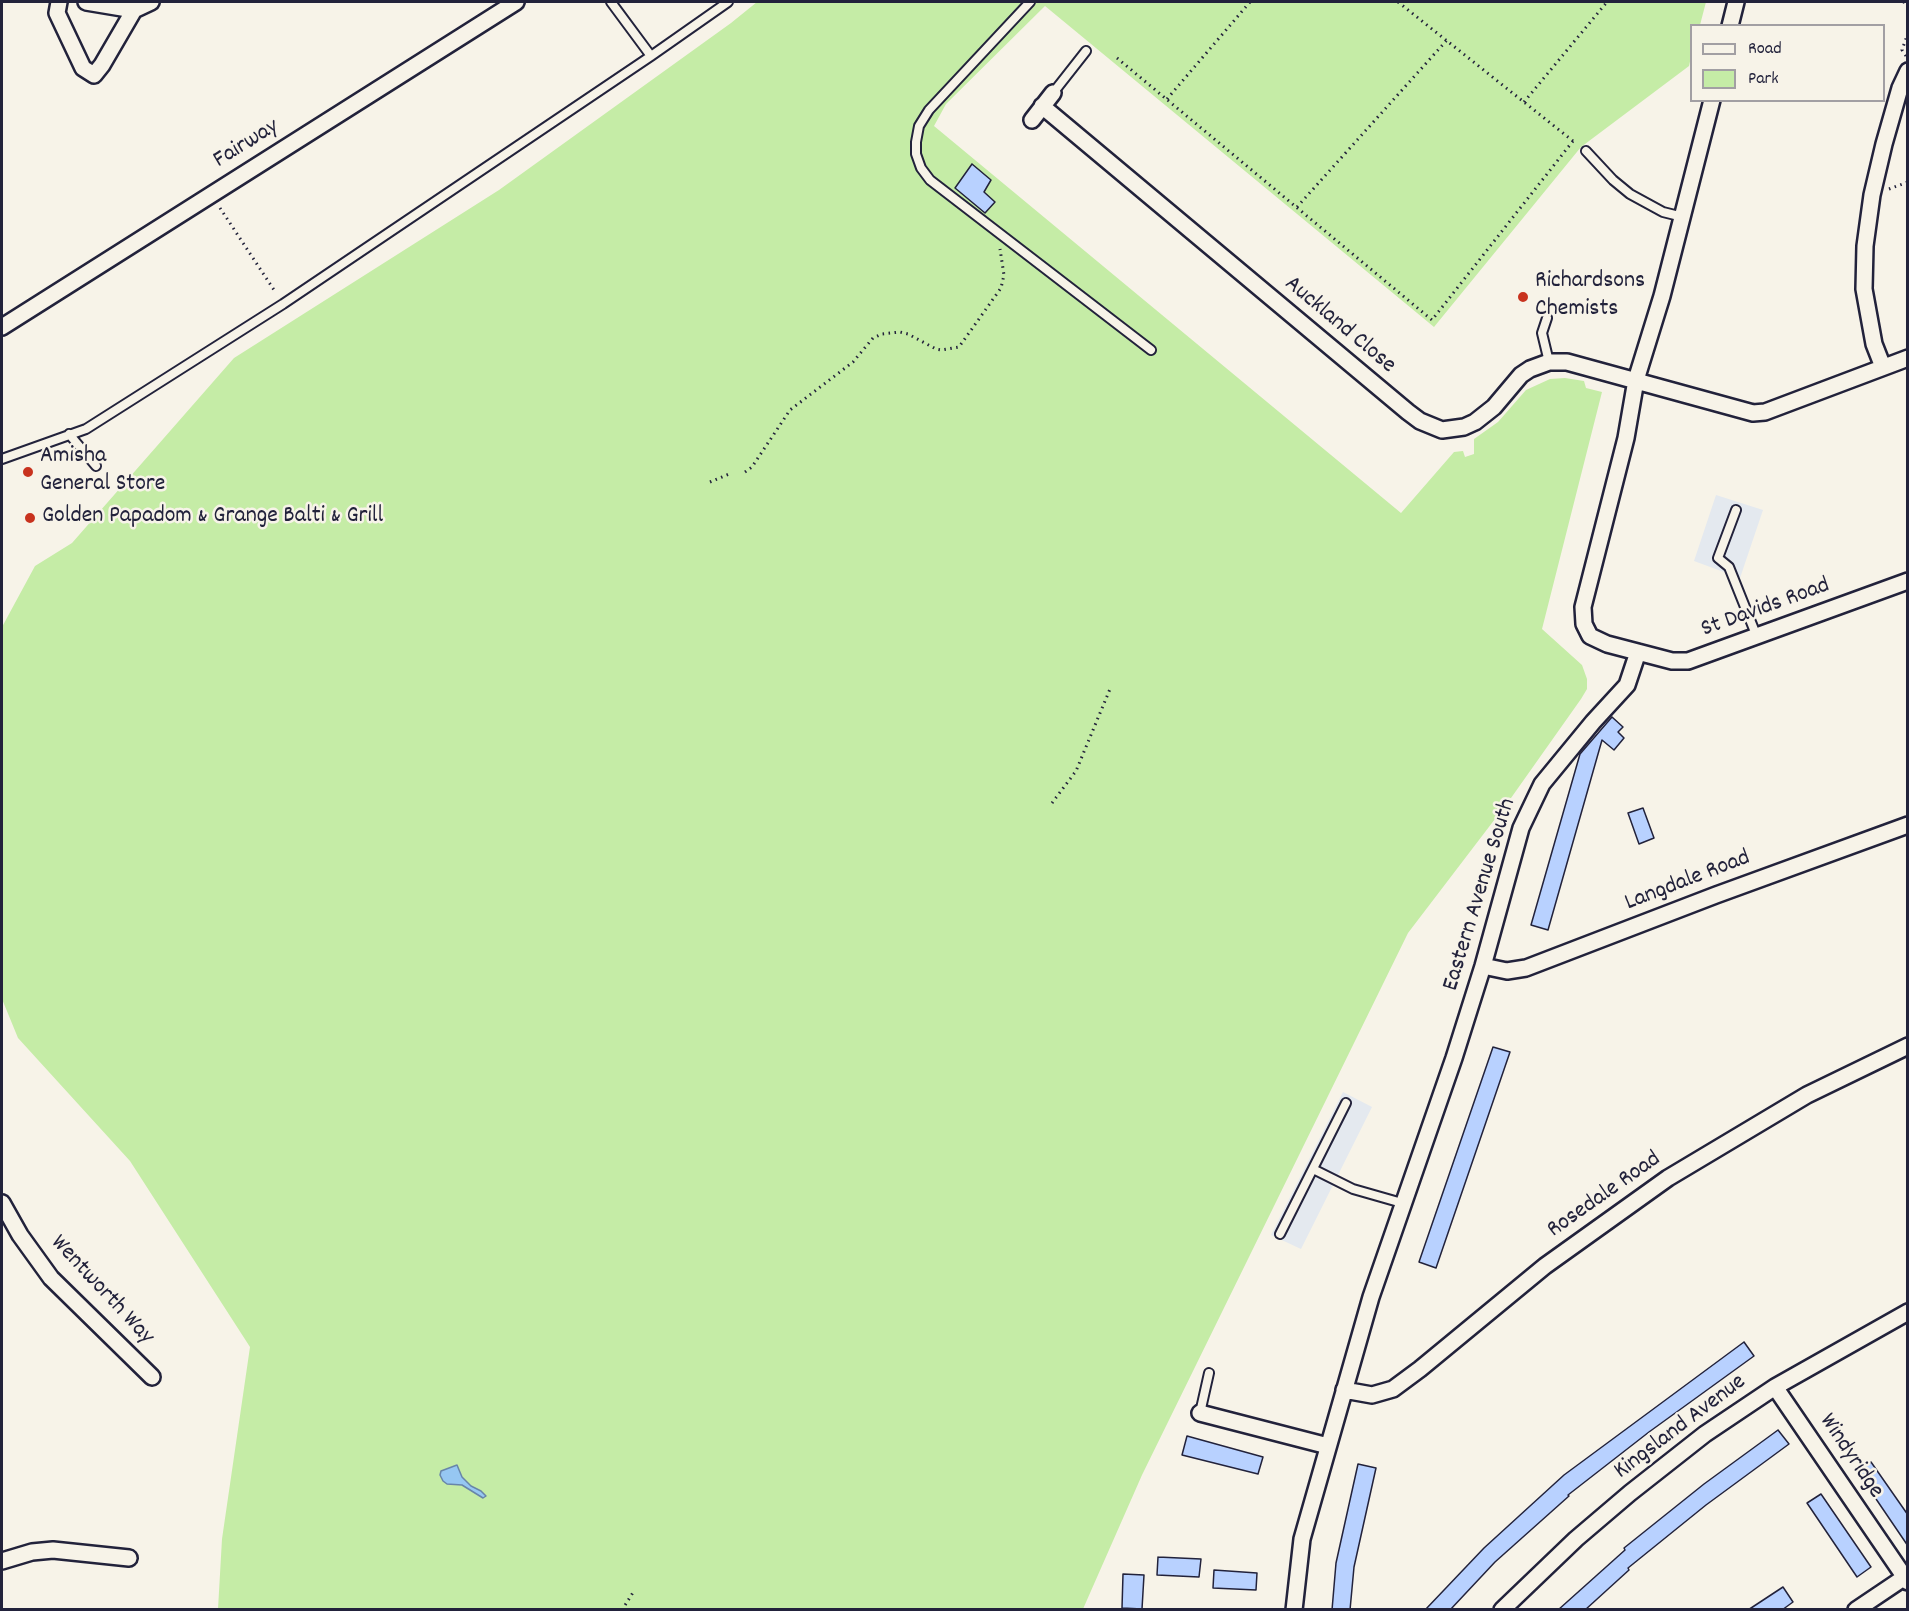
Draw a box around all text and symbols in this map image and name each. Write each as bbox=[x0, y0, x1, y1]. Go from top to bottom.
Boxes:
legend bbox=[1690, 24, 1885, 102]
text: Road bbox=[1748, 37, 1782, 62]
text: Park bbox=[1748, 67, 1779, 92]
street label: Fairway bbox=[209, 114, 285, 176]
place label: Richardsons Chemists bbox=[1535, 269, 1645, 325]
street label: Auckland Close bbox=[1277, 271, 1401, 381]
marker: Richardsons Chemists bbox=[1516, 290, 1530, 304]
place label: Amisha General Store bbox=[40, 444, 165, 500]
marker: Amisha General Store bbox=[21, 465, 35, 479]
place label: Golden Papadom & Grange Balti & Grill bbox=[42, 504, 383, 532]
marker: Golden Papadom & Grange Balti & Grill bbox=[23, 511, 37, 525]
street label: St Davids Road bbox=[1698, 572, 1834, 646]
street label: Eastern Avenue South bbox=[1438, 795, 1524, 995]
street label: Langdale Road bbox=[1621, 845, 1755, 919]
street label: Rosedale Road bbox=[1543, 1146, 1667, 1246]
street label: Wentworth Way bbox=[43, 1230, 159, 1352]
street label: Kingsland Avenue bbox=[1609, 1369, 1753, 1487]
street label: Windyridge bbox=[1811, 1409, 1889, 1505]

